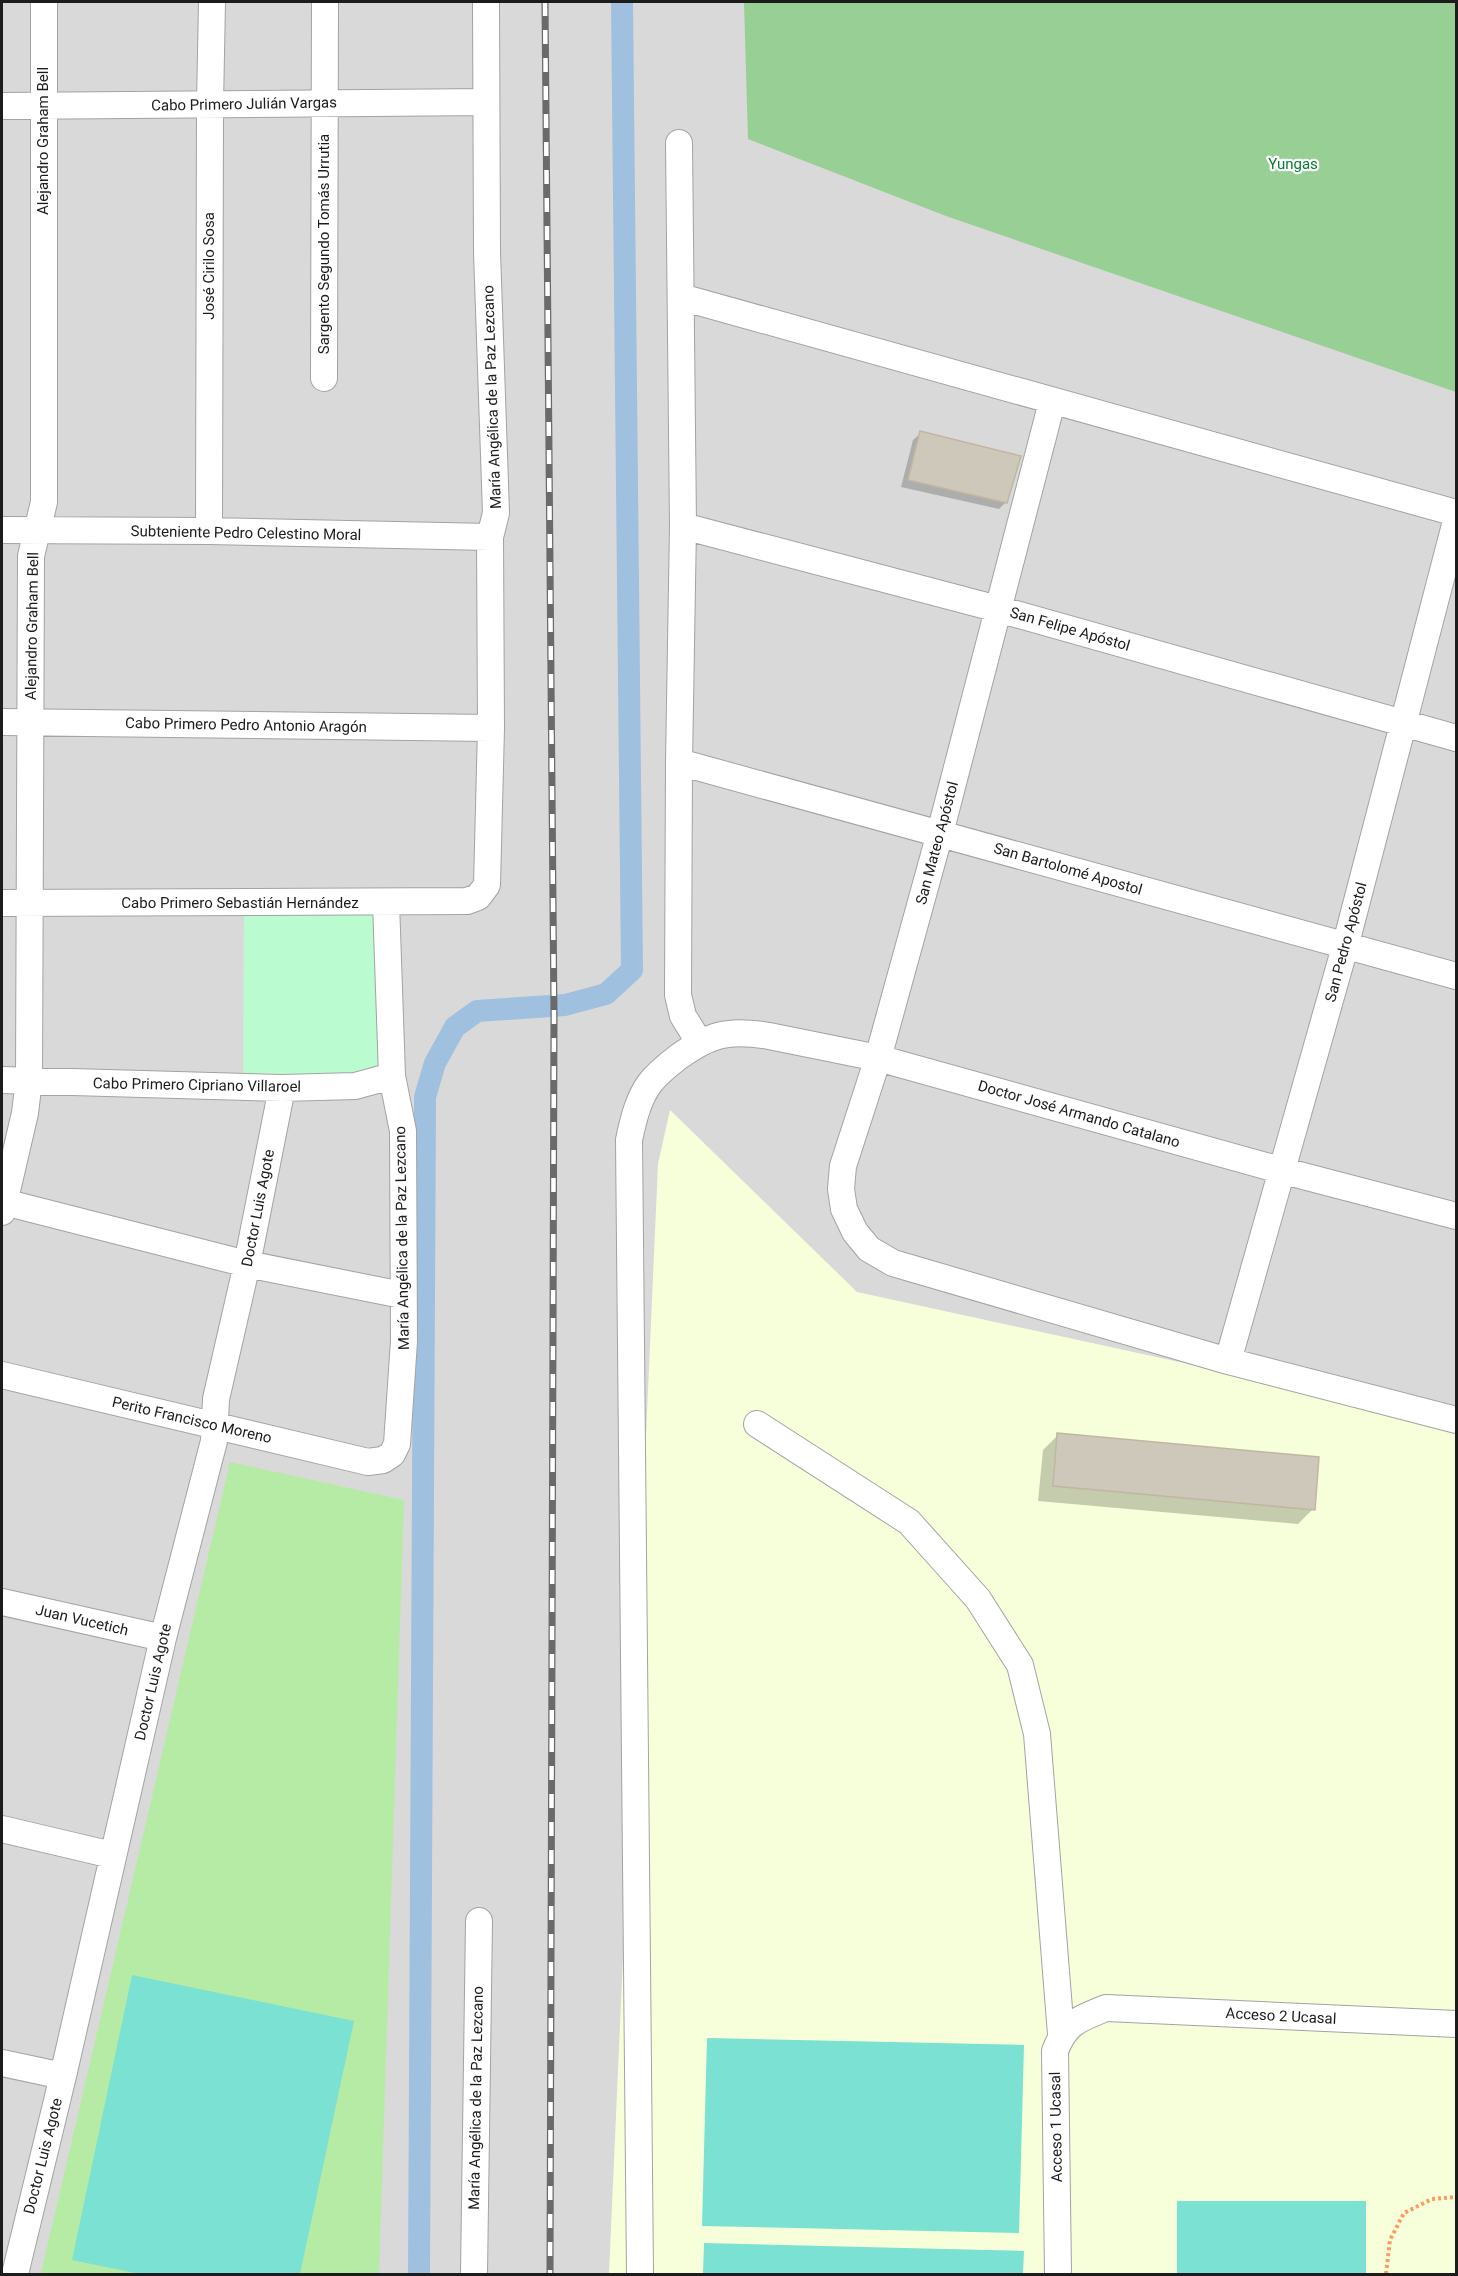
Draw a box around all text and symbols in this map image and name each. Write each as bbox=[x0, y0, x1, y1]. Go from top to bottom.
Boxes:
street label: Alejandro Graham Bell bbox=[34, 67, 52, 215]
street label: Cabo Primero Julián Vargas bbox=[151, 93, 337, 115]
street label: Sargento Segundo Tomás Urrutia bbox=[315, 134, 333, 354]
park label: Yungas bbox=[1268, 155, 1318, 173]
street label: José Cirilo Sosa bbox=[200, 212, 218, 320]
street label: María Angélica de la Paz Lezcano bbox=[479, 285, 505, 509]
street label: Subteniente Pedro Celestino Moral bbox=[131, 522, 361, 544]
street label: Alejandro Graham Bell bbox=[22, 552, 42, 700]
street label: San Felipe Apóstol bbox=[1008, 603, 1132, 655]
street label: Cabo Primero Pedro Antonio Aragón bbox=[125, 714, 367, 736]
street label: San Mateo Apóstol bbox=[912, 779, 962, 907]
street label: San Bartolomé Apostol bbox=[992, 839, 1144, 899]
street label: San Pedro Apóstol bbox=[1321, 880, 1371, 1004]
street label: Cabo Primero Sebastián Hernández bbox=[121, 894, 359, 912]
street label: Cabo Primero Cipriano Villaroel bbox=[93, 1074, 301, 1096]
street label: Doctor José Armando Catalano bbox=[976, 1076, 1182, 1152]
street label: María Angélica de la Paz Lezcano bbox=[391, 1126, 413, 1350]
street label: Doctor Luis Agote bbox=[238, 1148, 278, 1268]
street label: Perito Francisco Moreno bbox=[110, 1393, 274, 1447]
street label: Juan Vucetich bbox=[34, 1601, 130, 1639]
street label: Doctor Luis Agote bbox=[131, 1622, 175, 1742]
street label: María Angélica de la Paz Lezcano bbox=[465, 1986, 487, 2210]
street label: Acceso 2 Ucasal bbox=[1225, 2004, 1337, 2028]
street label: Acceso 1 Ucasal bbox=[1046, 2071, 1066, 2183]
street label: Doctor Luis Agote bbox=[20, 2096, 66, 2216]

